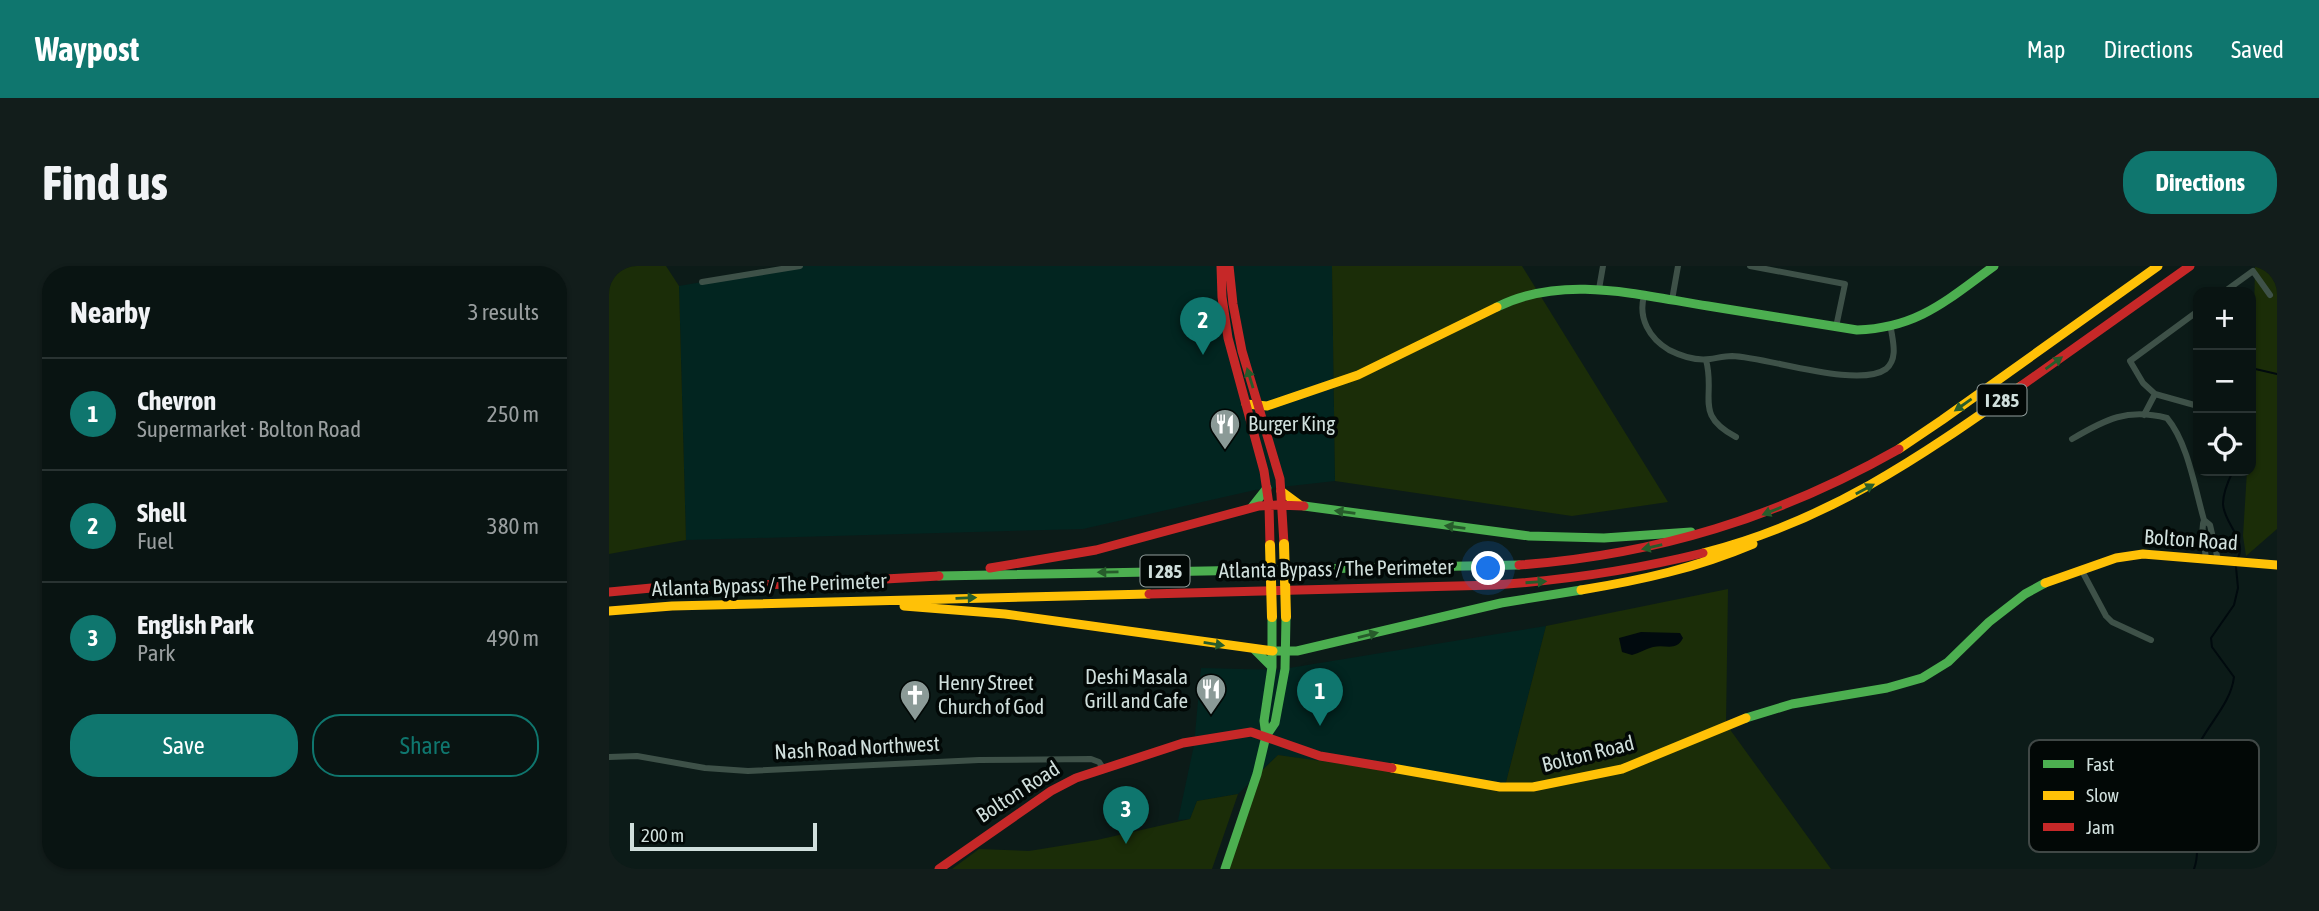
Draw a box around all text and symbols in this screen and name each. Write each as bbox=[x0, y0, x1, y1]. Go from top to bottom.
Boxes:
text: Waypost bbox=[35, 30, 139, 68]
text: Map bbox=[2027, 36, 2065, 63]
text: Directions bbox=[2103, 36, 2193, 63]
text: Saved bbox=[2231, 36, 2284, 63]
button: Directions bbox=[2123, 151, 2277, 214]
text: Find us bbox=[42, 154, 168, 210]
map controls bbox=[2193, 287, 2256, 476]
button: + bbox=[2193, 287, 2256, 350]
text: Nearby bbox=[70, 295, 150, 329]
pin: 2 bbox=[1180, 297, 1226, 355]
text: 3 results bbox=[468, 299, 539, 325]
button: − bbox=[2193, 350, 2256, 413]
one-way arrow bbox=[2045, 356, 2063, 370]
one-way arrow bbox=[1244, 368, 1254, 389]
road number: I 285 bbox=[1977, 384, 2027, 416]
text: Chevron bbox=[137, 386, 216, 416]
one-way arrow bbox=[1954, 398, 1972, 412]
text: 1 bbox=[88, 401, 98, 427]
text: 250 m bbox=[487, 401, 539, 427]
restaurant icon: Burger King bbox=[1208, 407, 1242, 451]
place label: Burger King bbox=[1248, 411, 1335, 435]
button: locate bbox=[2193, 413, 2256, 476]
text: Supermarket · Bolton Road bbox=[137, 416, 361, 442]
one-way arrow bbox=[1855, 483, 1875, 495]
text: Shell bbox=[137, 498, 186, 528]
one-way arrow bbox=[1334, 506, 1356, 517]
one-way arrow bbox=[1761, 506, 1782, 517]
text: 2 bbox=[88, 513, 98, 539]
text: 380 m bbox=[487, 513, 539, 539]
one-way arrow bbox=[1444, 521, 1466, 532]
street label: Bolton Road bbox=[2143, 524, 2239, 554]
text: Fuel bbox=[137, 528, 174, 554]
one-way arrow bbox=[1641, 542, 1663, 553]
your location bbox=[1471, 551, 1505, 585]
street label: Atlanta Bypass / The Perimeter bbox=[1218, 554, 1454, 582]
road number: I 285 bbox=[1141, 556, 1189, 586]
one-way arrow bbox=[1097, 566, 1119, 578]
street label: Atlanta Bypass / The Perimeter bbox=[651, 568, 888, 600]
one-way arrow bbox=[1526, 576, 1548, 587]
one-way arrow bbox=[955, 593, 977, 604]
text: English Park bbox=[137, 610, 254, 640]
text: 3 bbox=[88, 625, 98, 651]
text: 490 m bbox=[487, 625, 539, 651]
one-way arrow bbox=[1357, 629, 1379, 640]
one-way arrow bbox=[1203, 639, 1225, 650]
text: Park bbox=[137, 640, 175, 666]
place label: Deshi Masala Grill and Cafe bbox=[1085, 664, 1188, 712]
pin: 1 bbox=[1297, 668, 1343, 726]
place label: Henry Street Church of God bbox=[938, 670, 1044, 718]
restaurant icon: Deshi Masala Grill and Cafe bbox=[1194, 672, 1228, 716]
church icon: Henry Street Church of God bbox=[898, 678, 932, 722]
button: Save bbox=[70, 714, 298, 777]
button: Share bbox=[312, 714, 539, 777]
street label: Bolton Road bbox=[1539, 730, 1636, 776]
street label: Nash Road Northwest bbox=[774, 731, 940, 763]
legend bbox=[2029, 740, 2259, 852]
text: Fast bbox=[2086, 753, 2114, 775]
street label: Bolton Road bbox=[971, 755, 1064, 827]
text: Slow bbox=[2086, 784, 2120, 806]
pin: 3 bbox=[1103, 786, 1149, 844]
text: Jam bbox=[2086, 816, 2115, 838]
scale bar bbox=[630, 820, 817, 852]
text: 200 m bbox=[641, 824, 684, 846]

